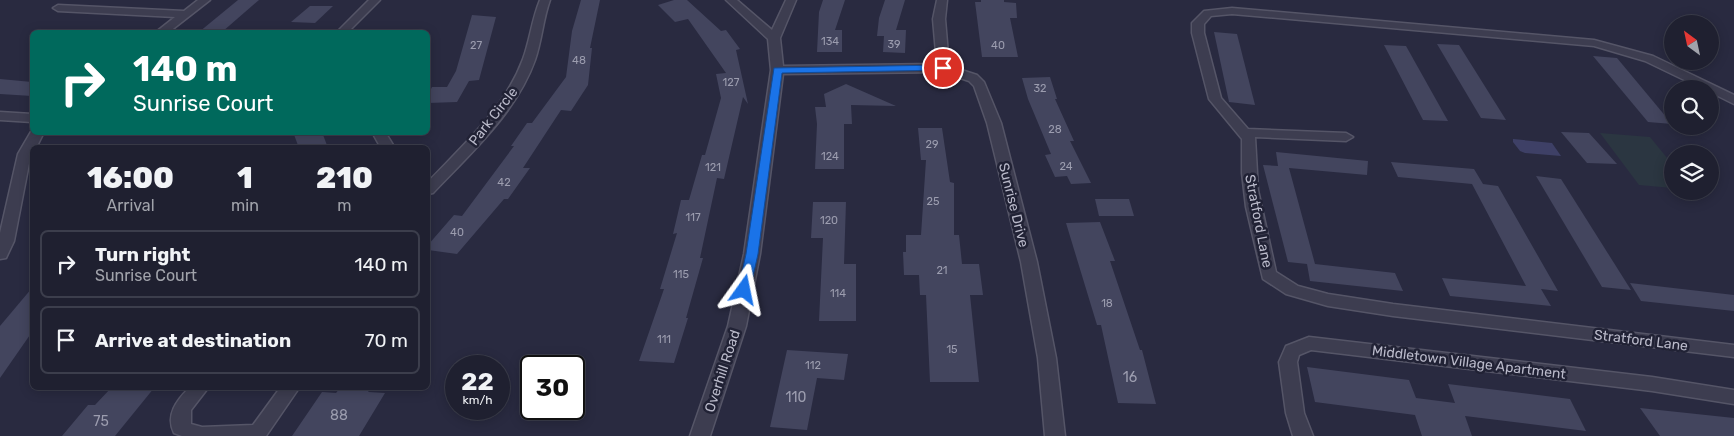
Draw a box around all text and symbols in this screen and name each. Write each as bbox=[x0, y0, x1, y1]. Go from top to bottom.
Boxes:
north arrow bbox=[1664, 15, 1719, 70]
map controls bbox=[1664, 15, 1719, 200]
house number: 134 bbox=[821, 35, 839, 48]
house number: 39 bbox=[887, 38, 901, 51]
house number: 27 bbox=[470, 39, 482, 52]
house number: 40 bbox=[991, 39, 1005, 52]
pin bbox=[922, 47, 964, 89]
text: 140 m bbox=[133, 48, 238, 90]
icon: right bbox=[50, 50, 115, 115]
house number: 48 bbox=[572, 54, 586, 67]
icon: arrive bbox=[929, 54, 957, 82]
house number: 127 bbox=[723, 76, 740, 89]
button: search bbox=[1664, 80, 1719, 135]
house number: 32 bbox=[1033, 82, 1047, 95]
street label: Park Circle bbox=[465, 84, 522, 149]
text: Sunrise Court bbox=[133, 90, 273, 117]
house number: 28 bbox=[1048, 123, 1062, 136]
house number: 29 bbox=[926, 138, 938, 151]
button: layers bbox=[1664, 145, 1719, 200]
house number: 124 bbox=[821, 150, 839, 163]
text: 16:00 bbox=[87, 160, 174, 196]
text: 1 bbox=[237, 160, 253, 196]
text: 210 bbox=[316, 160, 373, 196]
house number: 24 bbox=[1059, 160, 1073, 173]
house number: 121 bbox=[705, 161, 721, 174]
street label: Sunrise Drive bbox=[995, 161, 1032, 249]
street label: Stratford Lane bbox=[1241, 173, 1276, 269]
house number: 42 bbox=[497, 176, 511, 189]
house number: 25 bbox=[927, 195, 940, 208]
text: Arrival bbox=[107, 196, 155, 215]
text: min bbox=[231, 196, 259, 215]
text: m bbox=[337, 196, 352, 215]
house number: 117 bbox=[685, 211, 701, 224]
house number: 120 bbox=[820, 214, 838, 227]
house number: 40 bbox=[450, 226, 464, 239]
text: Turn right bbox=[95, 243, 190, 266]
icon: right bbox=[52, 250, 80, 278]
text: 140 m bbox=[354, 253, 408, 276]
position arrow bbox=[717, 263, 769, 315]
house number: 21 bbox=[936, 264, 948, 277]
text: Sunrise Court bbox=[95, 266, 197, 285]
house number: 115 bbox=[673, 268, 689, 281]
house number: 114 bbox=[830, 287, 846, 300]
house number: 18 bbox=[1101, 297, 1113, 310]
icon: arrive bbox=[52, 326, 80, 354]
street label: Stratford Lane bbox=[1593, 326, 1689, 355]
street label: Overhill Road bbox=[701, 328, 744, 414]
text: Arrive at destination bbox=[95, 329, 291, 352]
text: 70 m bbox=[365, 329, 408, 352]
house number: 111 bbox=[657, 333, 671, 346]
street label: Middletown Village Apartment bbox=[1371, 342, 1567, 383]
house number: 15 bbox=[946, 343, 958, 356]
speed limit sign: 30 bbox=[520, 355, 585, 420]
house number: 112 bbox=[805, 359, 821, 372]
text: 22 bbox=[461, 367, 494, 396]
house number: 16 bbox=[1123, 369, 1137, 386]
house number: 110 bbox=[786, 389, 807, 406]
text: km/h bbox=[463, 393, 492, 407]
house number: 88 bbox=[330, 407, 348, 424]
house number: 75 bbox=[93, 413, 109, 430]

